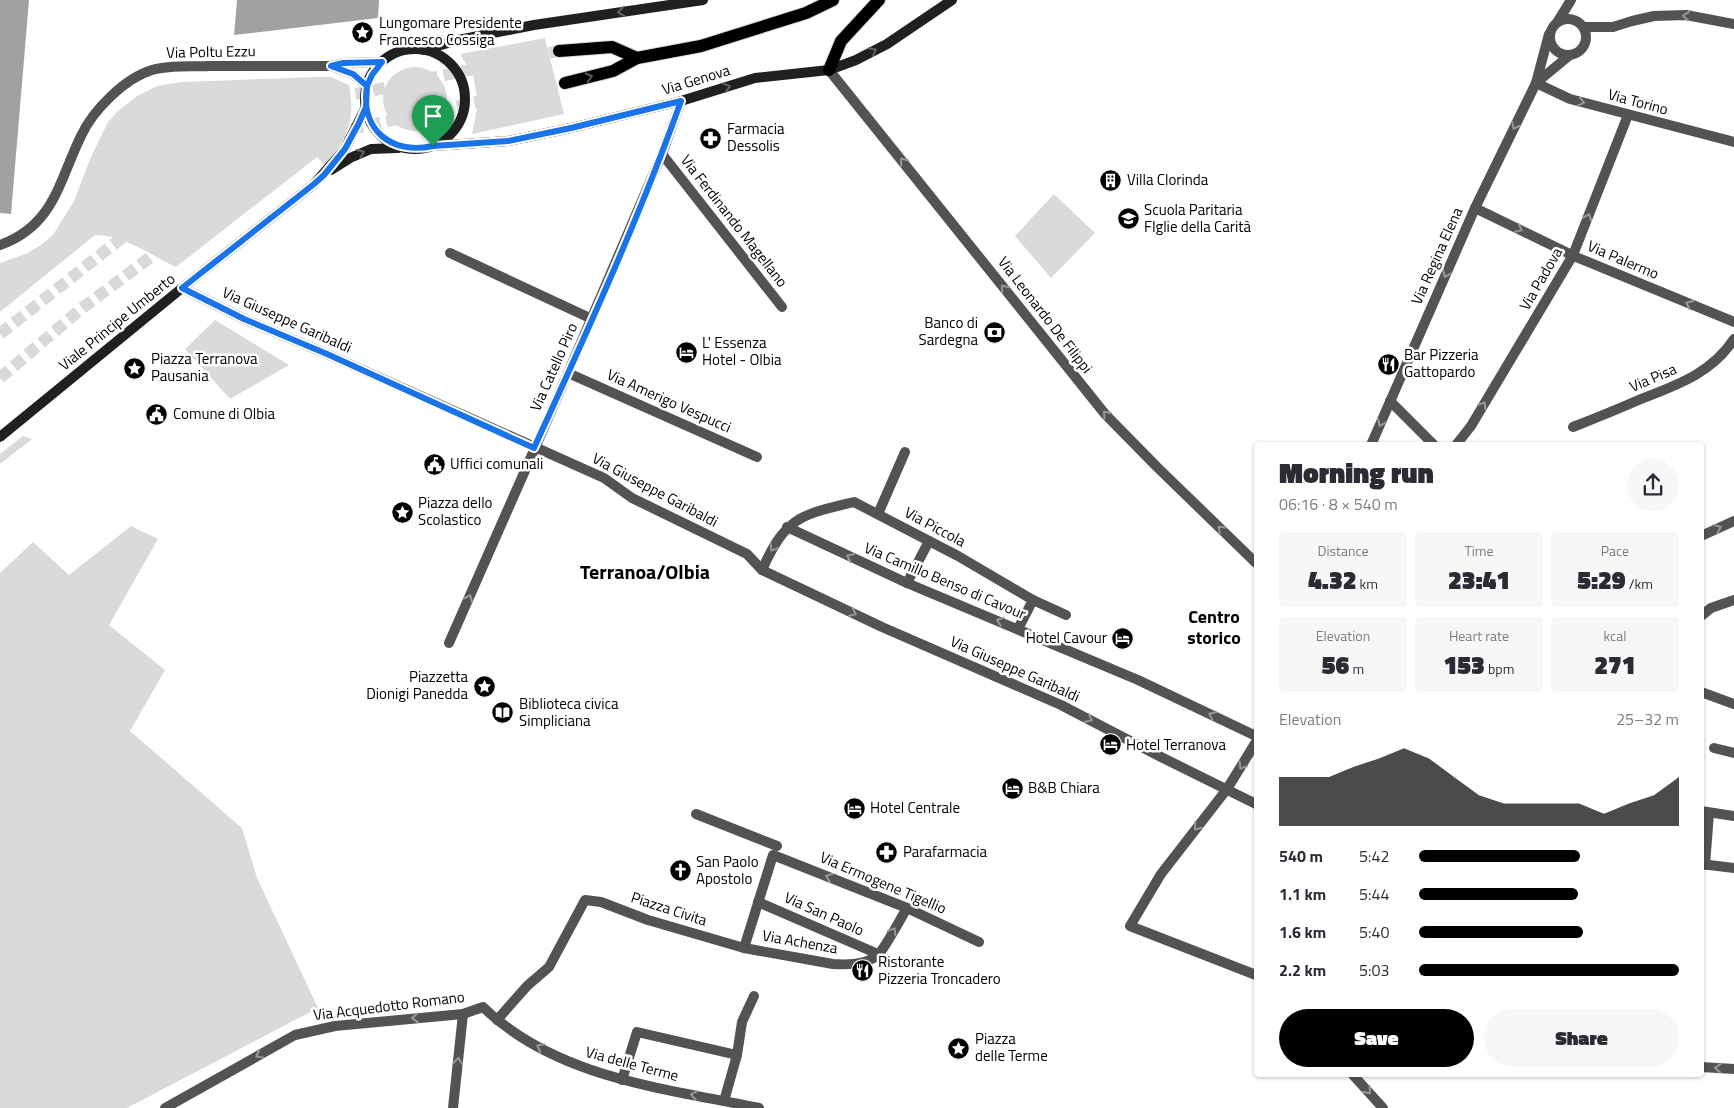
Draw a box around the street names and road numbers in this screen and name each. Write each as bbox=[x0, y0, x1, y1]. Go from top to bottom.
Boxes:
street label: Via Poltu Ezzu bbox=[166, 39, 256, 64]
street label: Via Genova bbox=[659, 58, 733, 101]
street label: Via Torino bbox=[1605, 82, 1671, 121]
street label: Via Ferdinando Magellano bbox=[675, 149, 794, 292]
street label: Via Regina Elena bbox=[1405, 203, 1468, 308]
street label: Via Palermo bbox=[1584, 234, 1663, 285]
street label: Via Padova bbox=[1513, 242, 1568, 315]
street label: Via Leonardo De Filippi bbox=[992, 251, 1098, 378]
street label: Viale Principe Umberto bbox=[54, 267, 180, 376]
street label: Via Giuseppe Garibaldi bbox=[219, 281, 356, 358]
street label: Via Catello Piro bbox=[524, 319, 583, 415]
street label: Via Pisa bbox=[1626, 357, 1681, 398]
street label: Via Amerigo Vespucci bbox=[603, 363, 735, 438]
street label: Via Giuseppe Garibaldi bbox=[588, 447, 722, 533]
street label: Via Piccola bbox=[900, 501, 971, 553]
street label: Via Camillo Benso di Cavour bbox=[861, 536, 1030, 625]
street label: Via Giuseppe Garibaldi bbox=[947, 630, 1084, 707]
street label: Via Ermogene Tigellio bbox=[816, 845, 950, 920]
street label: Piazza Civita bbox=[628, 885, 711, 932]
street label: Via San Paolo bbox=[780, 886, 868, 941]
street label: Via Achenza bbox=[761, 924, 840, 960]
street label: Via Acquedotto Romano bbox=[312, 985, 466, 1026]
street label: Via delle Terme bbox=[583, 1040, 681, 1087]

